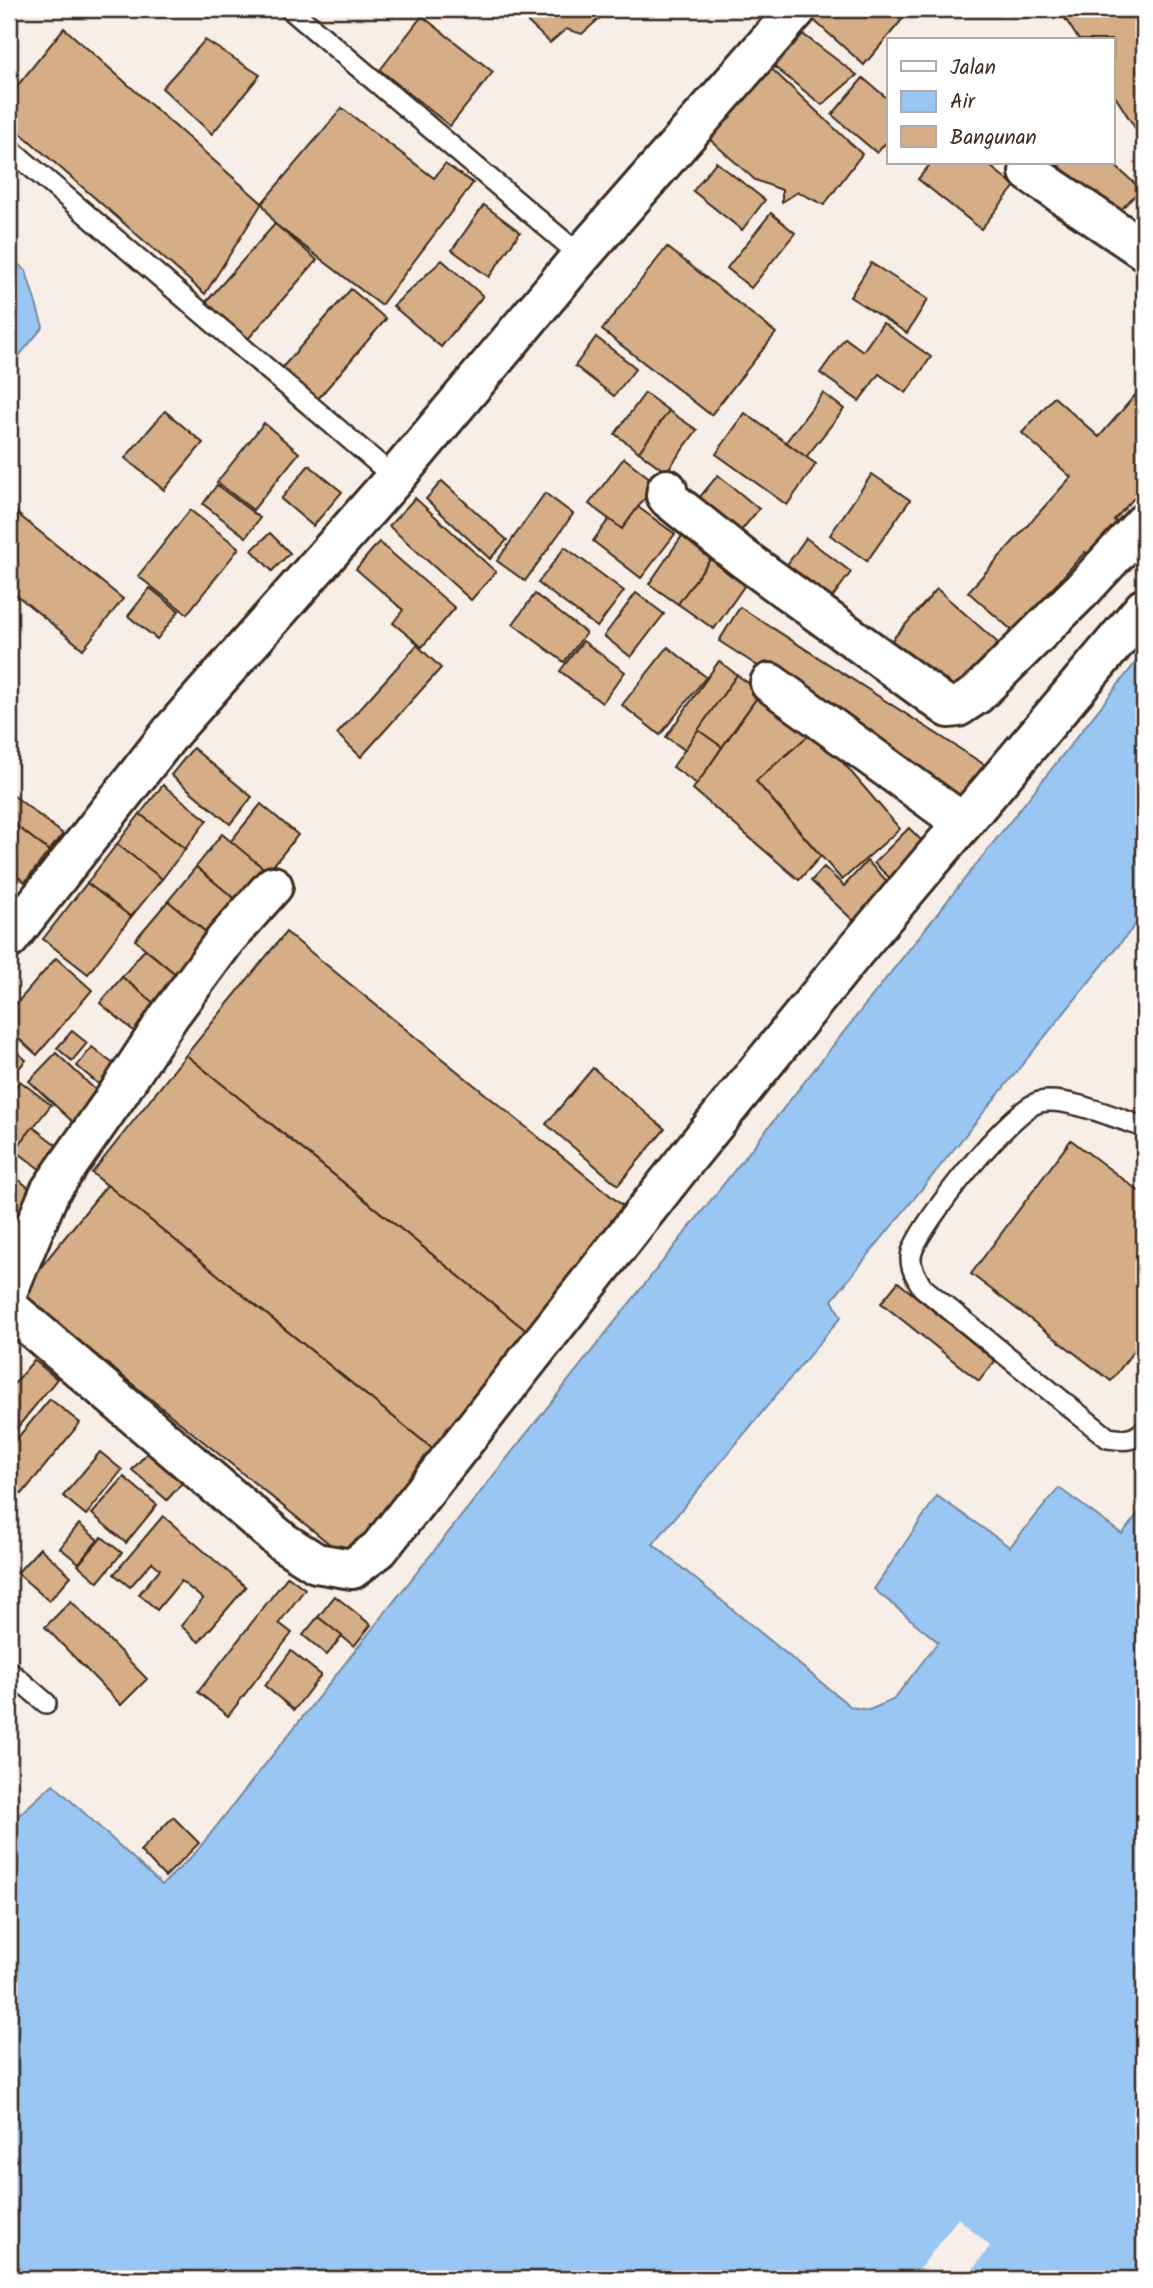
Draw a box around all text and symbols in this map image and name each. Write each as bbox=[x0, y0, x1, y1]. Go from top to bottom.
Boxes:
legend bbox=[887, 38, 1114, 164]
text: Jalan bbox=[950, 52, 996, 85]
text: Air bbox=[950, 86, 976, 119]
text: Bangunan bbox=[950, 122, 1037, 155]

